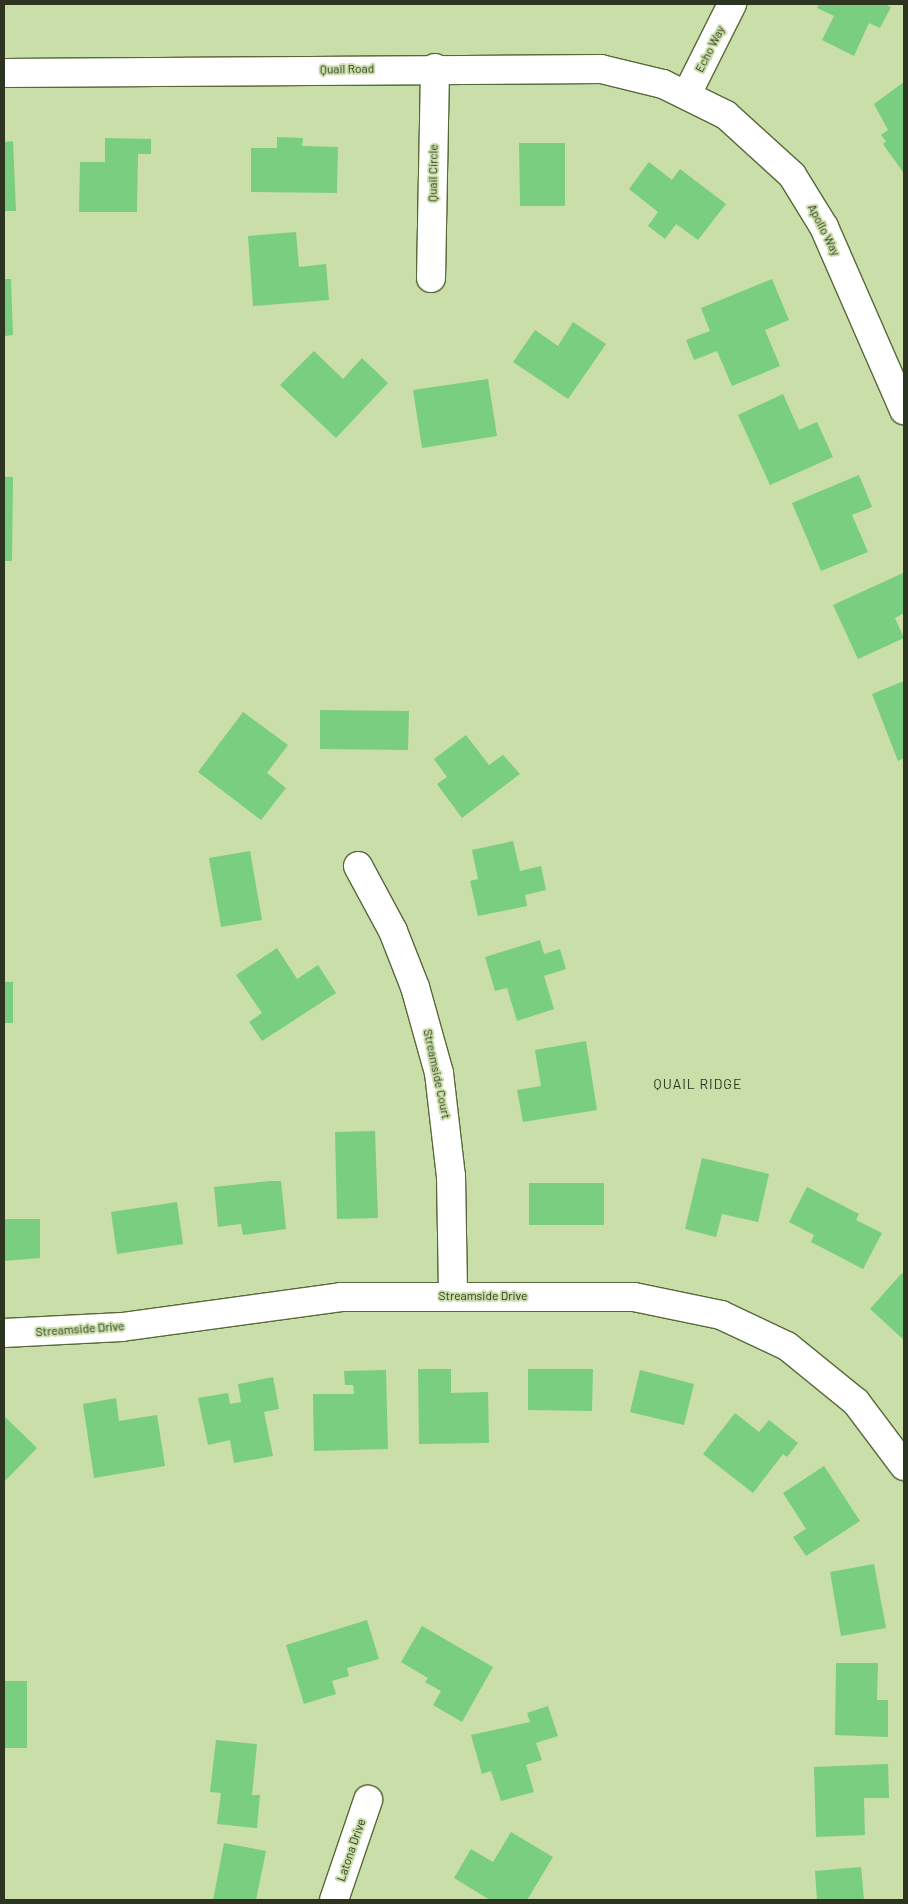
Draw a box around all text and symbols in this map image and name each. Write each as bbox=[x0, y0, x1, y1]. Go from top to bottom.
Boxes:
street label: Echo Way bbox=[692, 23, 728, 75]
street label: Quail Road bbox=[320, 61, 374, 77]
street label: Quail Circle bbox=[425, 144, 441, 202]
street label: Apollo Way bbox=[805, 202, 843, 258]
street label: Streamside Court bbox=[420, 1028, 454, 1120]
district label: QUAIL RIDGE bbox=[652, 1076, 744, 1092]
street label: Streamside Drive bbox=[439, 1289, 527, 1303]
street label: Streamside Drive bbox=[35, 1319, 125, 1339]
street label: Latona Drive bbox=[334, 1817, 368, 1883]

